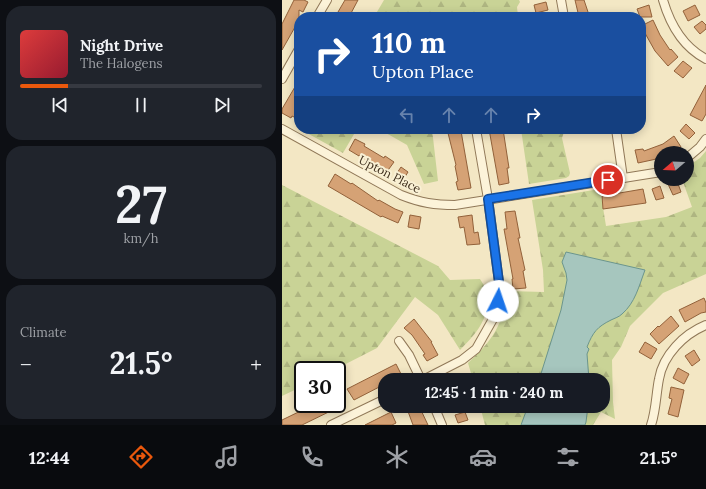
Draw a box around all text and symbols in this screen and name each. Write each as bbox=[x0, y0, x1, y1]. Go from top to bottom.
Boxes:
text: 110 m bbox=[372, 25, 446, 61]
icon: right bbox=[306, 28, 358, 80]
text: Night Drive bbox=[80, 36, 163, 55]
text: The Halogens bbox=[80, 55, 163, 72]
text: Upton Place bbox=[372, 60, 474, 83]
icon: previous bbox=[49, 94, 71, 116]
icon: pause bbox=[130, 94, 152, 116]
icon: next bbox=[211, 94, 233, 116]
icon: left bbox=[396, 104, 418, 126]
icon: ahead bbox=[438, 104, 460, 126]
icon: ahead bbox=[480, 104, 502, 126]
icon: right bbox=[522, 104, 544, 126]
north arrow bbox=[654, 146, 694, 186]
map controls bbox=[654, 146, 694, 186]
street label: Upton Place bbox=[356, 152, 424, 196]
pin bbox=[591, 163, 625, 197]
icon: arrive bbox=[597, 169, 619, 191]
text: 27 bbox=[115, 171, 167, 237]
text: km/h bbox=[123, 230, 159, 247]
position arrow bbox=[477, 280, 519, 322]
text: Climate bbox=[20, 324, 67, 341]
text: 21.5° bbox=[110, 344, 172, 382]
text: − bbox=[20, 350, 32, 378]
text: + bbox=[250, 350, 262, 378]
speed limit sign: 30 bbox=[294, 361, 346, 413]
text: 12:45 · 1 min · 240 m bbox=[425, 383, 563, 402]
icon: directions bbox=[127, 443, 155, 471]
icon: music bbox=[213, 443, 241, 471]
icon: phone bbox=[298, 443, 326, 471]
icon: climate bbox=[383, 443, 411, 471]
icon: car bbox=[469, 443, 497, 471]
icon: filters bbox=[554, 443, 582, 471]
text: 12:44 bbox=[29, 446, 70, 469]
text: 21.5° bbox=[640, 446, 677, 469]

